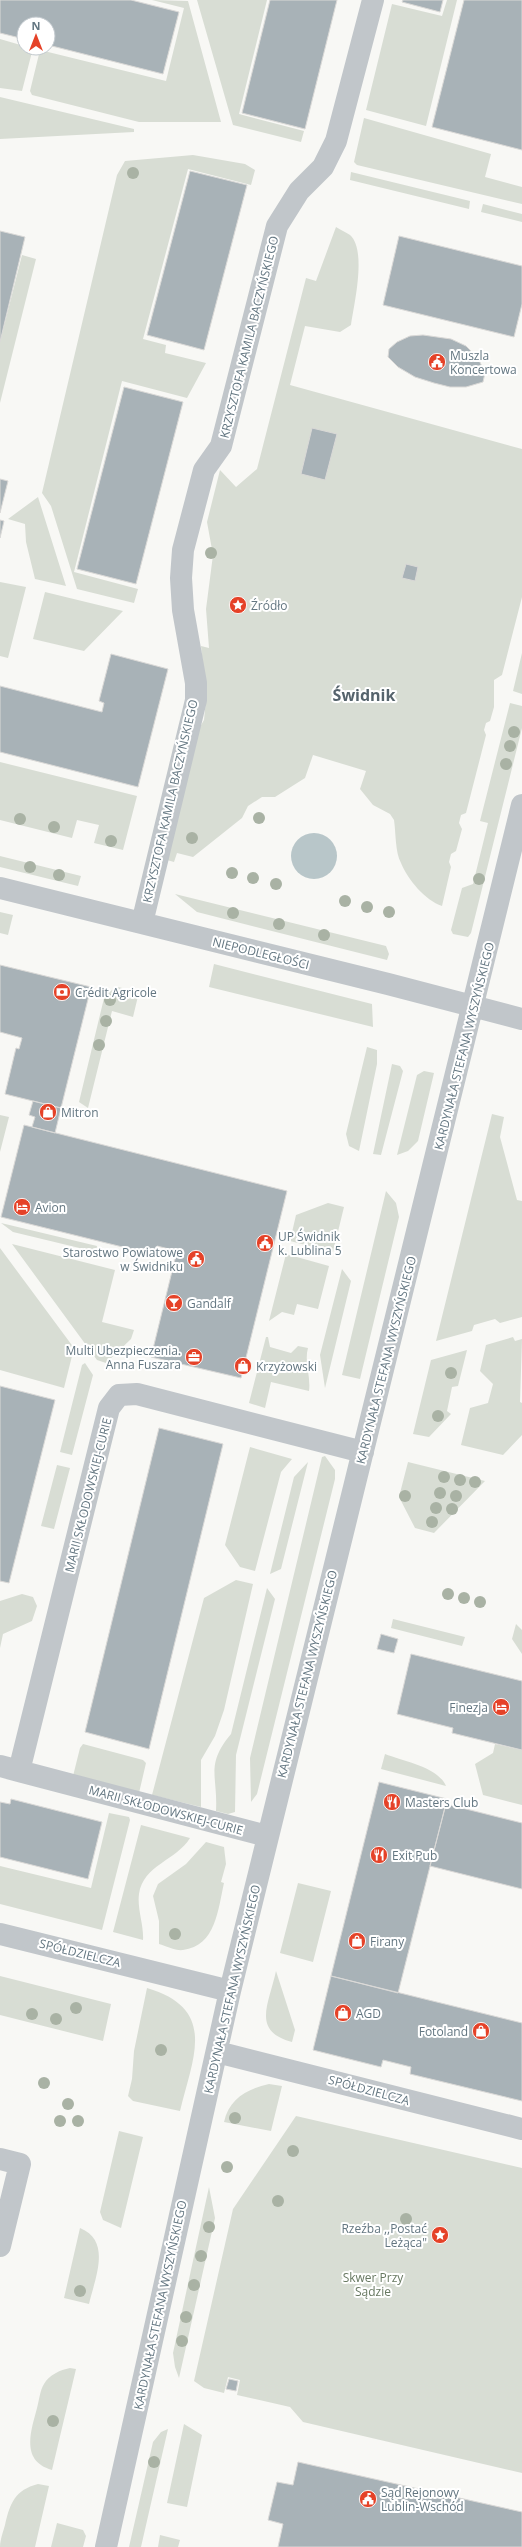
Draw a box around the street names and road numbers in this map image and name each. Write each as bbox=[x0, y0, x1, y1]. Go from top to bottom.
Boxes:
street label: KRZYSZTOFA KAMILA BACZYŃSKIEGO bbox=[216, 234, 282, 440]
street label: KRZYSZTOFA KAMILA BACZYŃSKIEGO bbox=[138, 698, 202, 904]
street label: NIEPODLEGŁOŚCI bbox=[211, 933, 311, 973]
street label: KARDYNAŁA STEFANA WYSZYŃSKIEGO bbox=[430, 940, 498, 1152]
street label: KARDYNAŁA STEFANA WYSZYŃSKIEGO bbox=[352, 1254, 420, 1466]
street label: MARII SKŁODOWSKIEJ-CURIE bbox=[61, 1416, 115, 1574]
street label: KARDYNAŁA STEFANA WYSZYŃSKIEGO bbox=[273, 1568, 341, 1780]
street label: MARII SKŁODOWSKIEJ-CURIE bbox=[87, 1781, 245, 1839]
street label: KARDYNAŁA STEFANA WYSZYŃSKIEGO bbox=[200, 1883, 264, 2095]
street label: SPÓŁDZIELCZA bbox=[38, 1935, 123, 1971]
street label: SPÓŁDZIELCZA bbox=[327, 2071, 412, 2109]
street label: KARDYNAŁA STEFANA WYSZYŃSKIEGO bbox=[129, 2199, 191, 2411]

